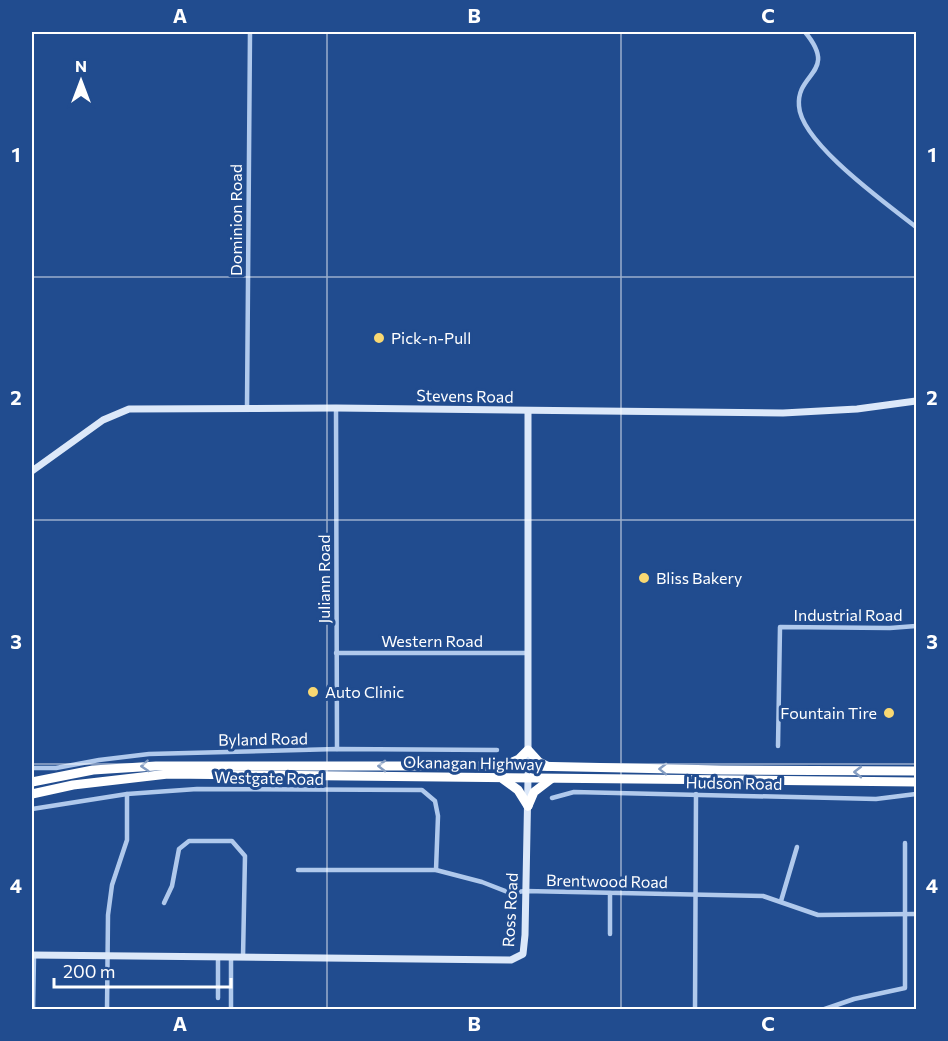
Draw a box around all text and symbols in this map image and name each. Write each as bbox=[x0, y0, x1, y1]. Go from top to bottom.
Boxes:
text: A bbox=[173, 3, 187, 27]
text: B bbox=[467, 3, 481, 27]
text: C bbox=[761, 3, 775, 27]
north arrow bbox=[51, 51, 111, 111]
text: N bbox=[75, 56, 87, 75]
text: 1 bbox=[11, 142, 21, 166]
text: 1 bbox=[927, 142, 937, 166]
street label: Dominion Road bbox=[226, 164, 245, 276]
place label: Pick-n-Pull bbox=[391, 328, 471, 347]
marker: Pick-n-Pull bbox=[372, 331, 386, 345]
text: 2 bbox=[10, 385, 22, 409]
street label: Stevens Road bbox=[416, 385, 514, 406]
text: 2 bbox=[926, 385, 938, 409]
street label: Juliann Road bbox=[314, 535, 333, 623]
place label: Bliss Bakery bbox=[656, 568, 742, 587]
marker: Bliss Bakery bbox=[637, 571, 651, 585]
street label: Industrial Road bbox=[794, 605, 902, 624]
text: 3 bbox=[10, 629, 22, 653]
text: 3 bbox=[926, 629, 938, 653]
street label: Western Road bbox=[381, 631, 483, 650]
place label: Auto Clinic bbox=[325, 682, 404, 701]
marker: Auto Clinic bbox=[306, 685, 320, 699]
place label: Fountain Tire bbox=[780, 703, 877, 722]
marker: Fountain Tire bbox=[882, 706, 896, 720]
street label: Byland Road bbox=[218, 728, 308, 749]
street label: Okanagan Highway bbox=[403, 752, 543, 773]
one-way arrow bbox=[140, 760, 149, 773]
one-way arrow bbox=[377, 760, 386, 772]
one-way arrow bbox=[659, 763, 668, 775]
one-way arrow bbox=[854, 765, 863, 778]
street label: Westgate Road bbox=[214, 767, 324, 788]
street label: Hudson Road bbox=[686, 772, 782, 793]
street label: Brentwood Road bbox=[546, 870, 668, 891]
street label: Ross Road bbox=[498, 872, 521, 948]
text: 4 bbox=[10, 873, 22, 897]
text: 4 bbox=[926, 873, 938, 897]
scale bar bbox=[54, 951, 231, 989]
text: 200 m bbox=[63, 960, 116, 982]
text: A bbox=[173, 1011, 187, 1035]
text: B bbox=[467, 1011, 481, 1035]
text: C bbox=[761, 1011, 775, 1035]

